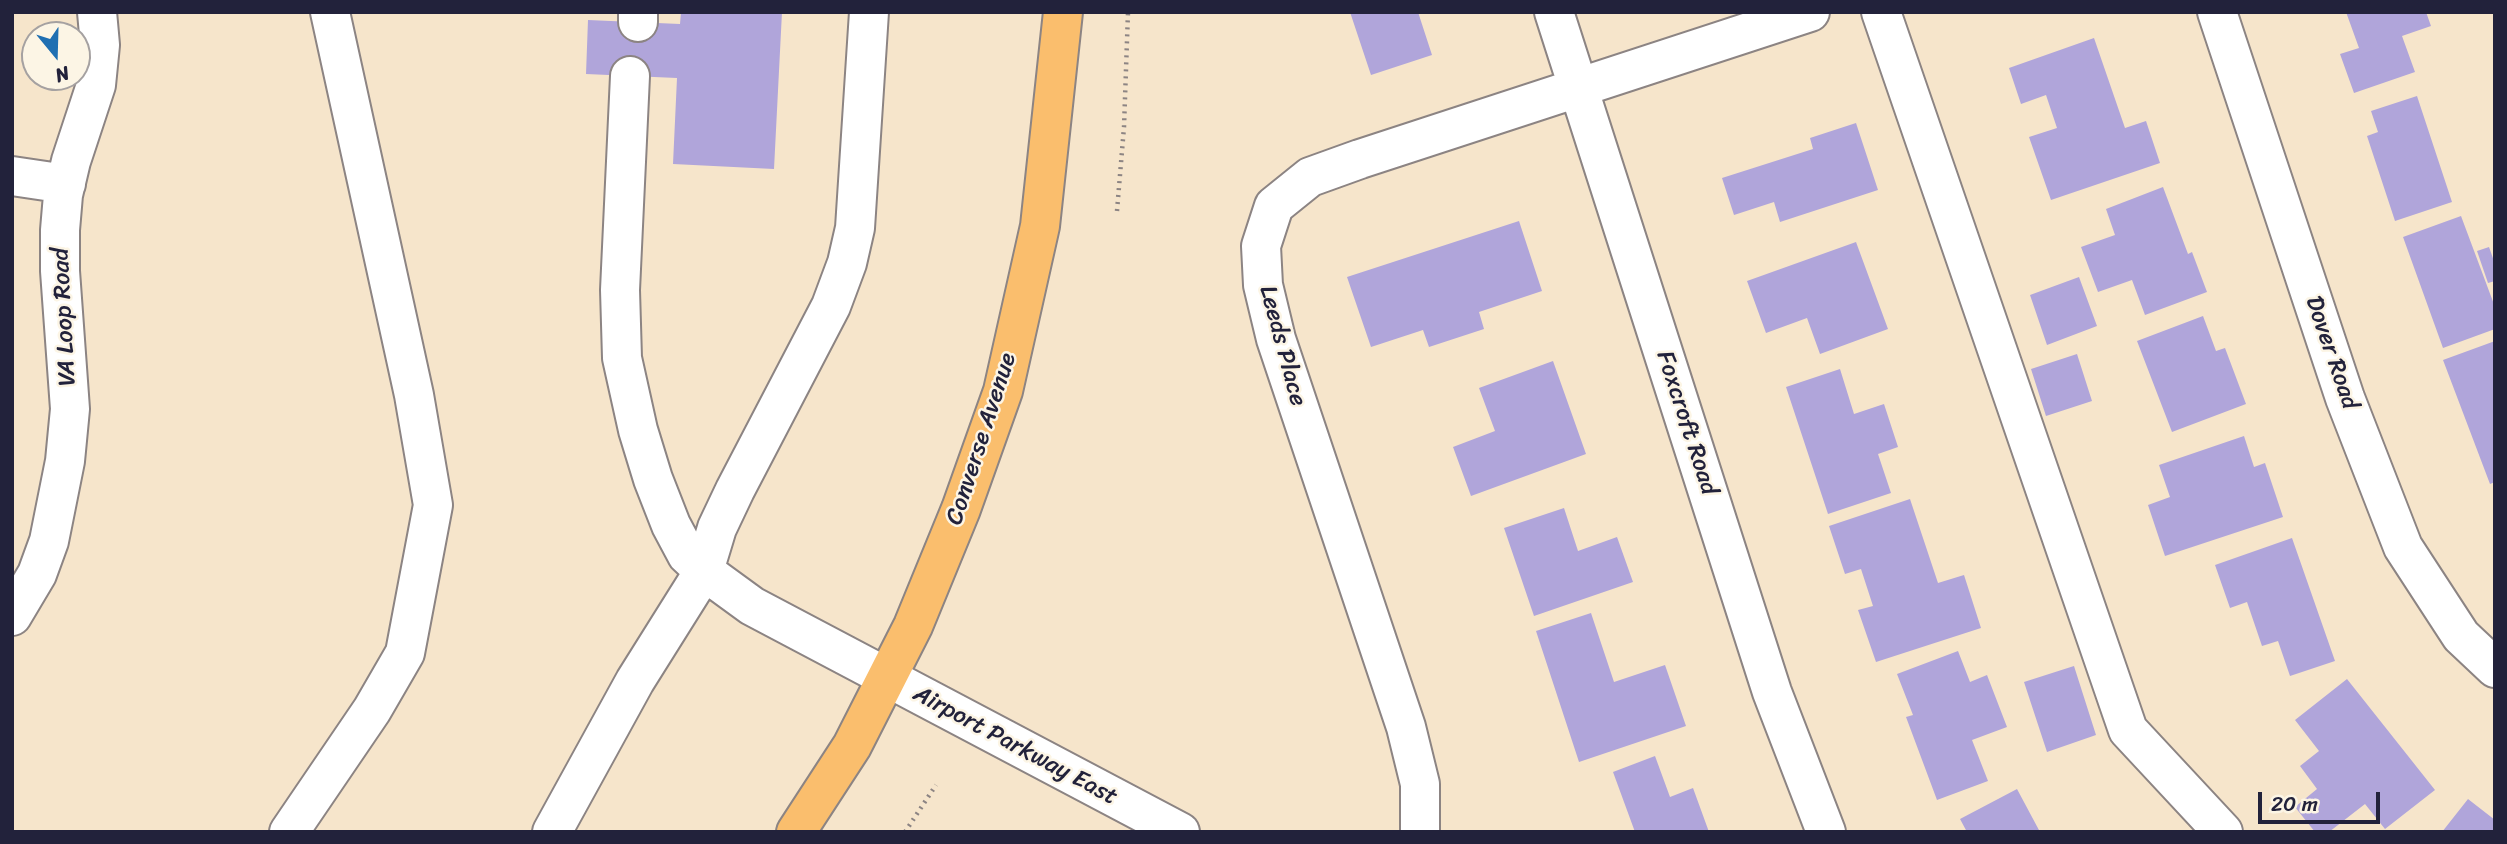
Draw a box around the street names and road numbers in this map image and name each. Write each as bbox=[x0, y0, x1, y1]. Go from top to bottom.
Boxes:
street label: VA Loop Road bbox=[47, 247, 83, 387]
street label: Leeds Place bbox=[1252, 283, 1312, 409]
street label: Dover Road bbox=[2298, 293, 2364, 413]
street label: Foxcroft Road bbox=[1649, 347, 1723, 499]
street label: Converse Avenue bbox=[941, 349, 1023, 529]
street label: Airport Parkway East bbox=[908, 680, 1122, 812]

